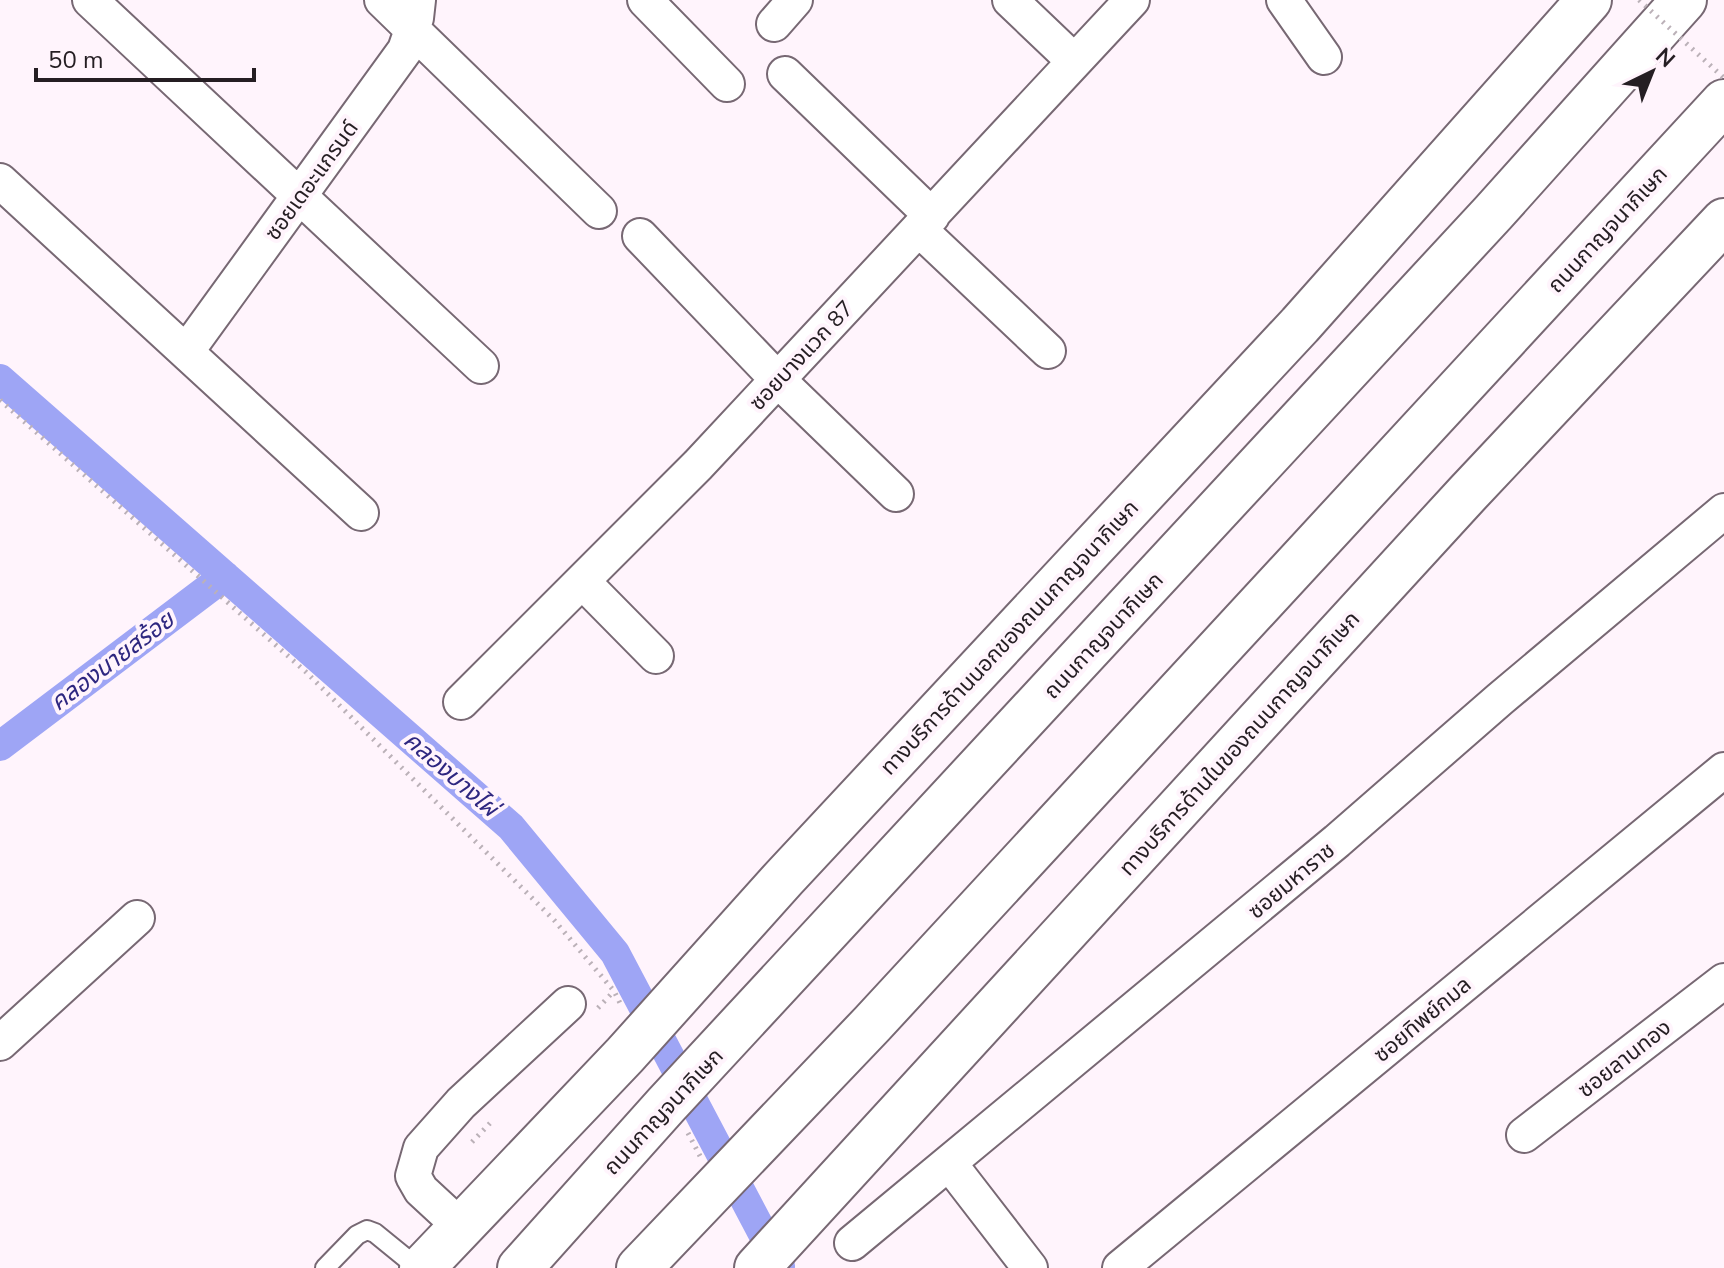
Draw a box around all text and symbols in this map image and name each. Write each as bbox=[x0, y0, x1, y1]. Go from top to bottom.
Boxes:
scale bar bbox=[36, 32, 254, 82]
north arrow bbox=[1612, 32, 1692, 112]
text: N bbox=[1649, 42, 1681, 75]
text: 50 m bbox=[48, 44, 104, 76]
street label: ซอยเดอะแกรนด์ bbox=[258, 115, 365, 247]
street label: ถนนกาญจนาภิเษก bbox=[1541, 160, 1674, 300]
street label: ซอยบางแวก 87 bbox=[743, 294, 861, 417]
street label: ทางบริการด้านนอกของถนนกาญจนาภิเษก bbox=[874, 494, 1146, 782]
street label: ถนนกาญจนาภิเษก bbox=[1037, 566, 1170, 706]
water label: คลองนายสร้อย bbox=[44, 603, 182, 718]
street label: ทางบริการด้านในของถนนกาญจนาภิเษก bbox=[1113, 605, 1367, 882]
water label: คลองบางไผ่ bbox=[397, 724, 507, 826]
street label: ซอยมหาราช bbox=[1242, 836, 1342, 926]
street label: ซอยทิพย์กมล bbox=[1367, 970, 1478, 1069]
street label: ซอยลานทอง bbox=[1572, 1013, 1677, 1105]
street label: ถนนกาญจนาภิเษก bbox=[597, 1042, 730, 1182]

